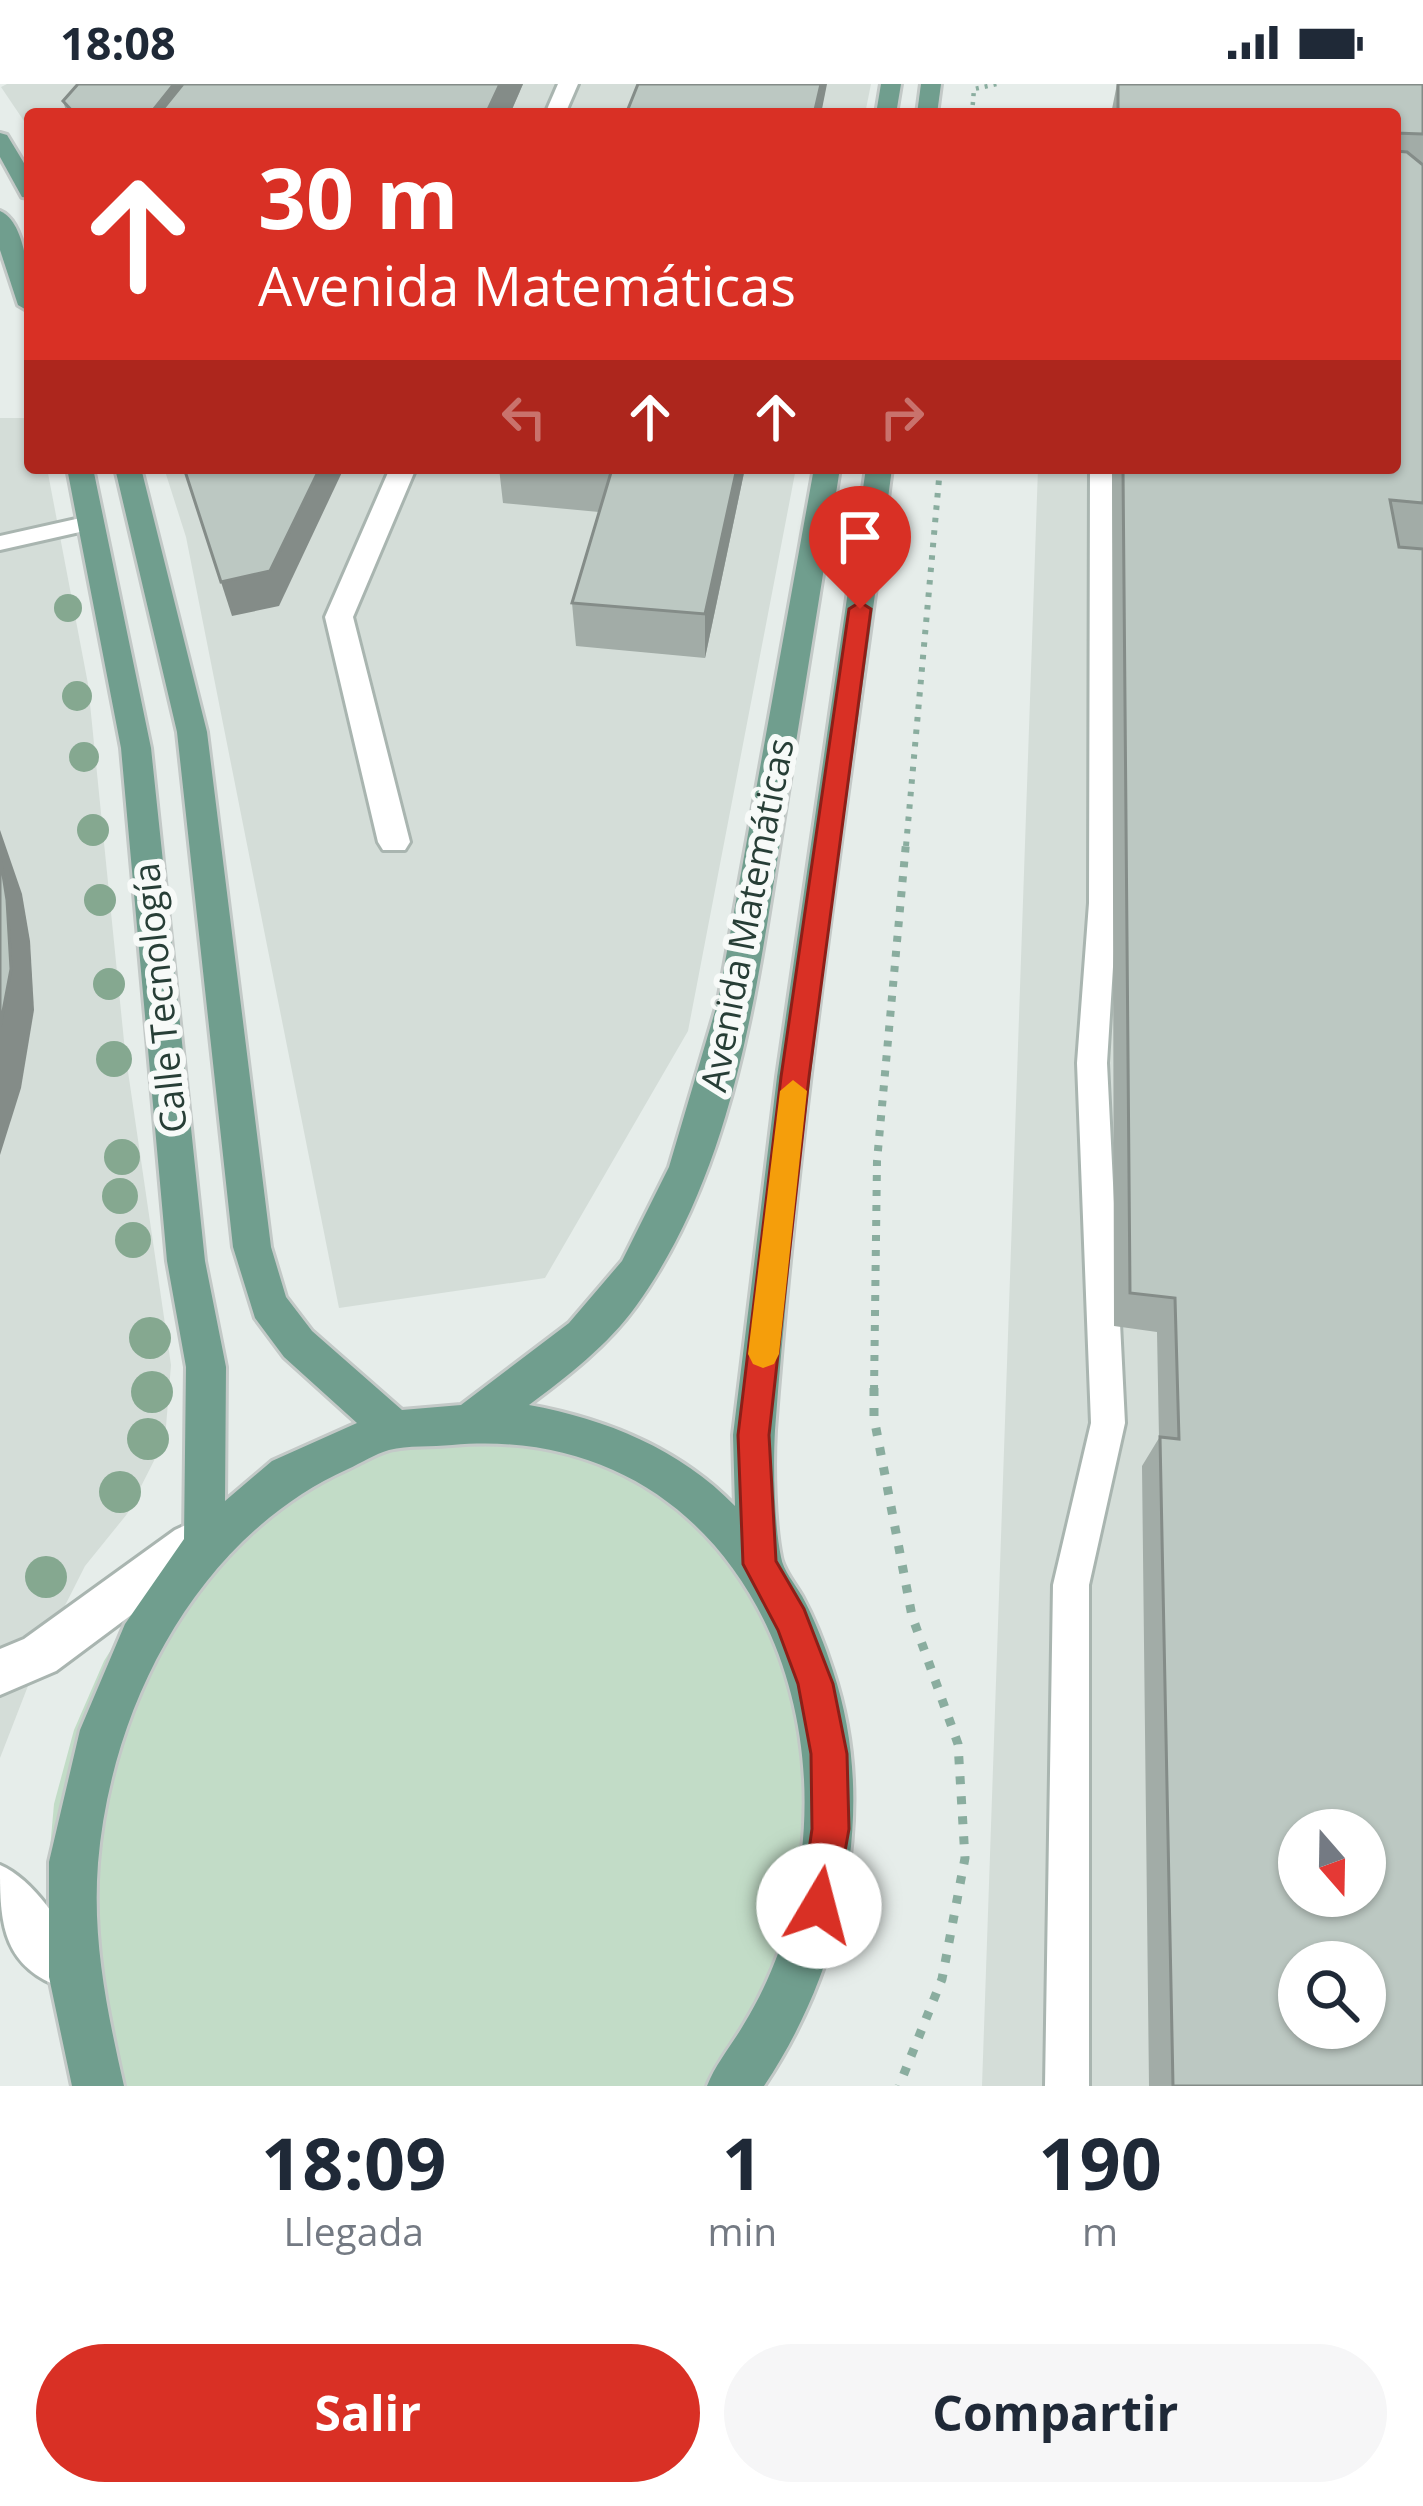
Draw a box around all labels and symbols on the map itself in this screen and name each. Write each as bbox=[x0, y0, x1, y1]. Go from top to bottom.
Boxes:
pin bbox=[809, 486, 911, 609]
street label: Avenida Matemáticas bbox=[688, 734, 805, 1096]
street label: Calle Tecnología bbox=[121, 861, 198, 1135]
north arrow bbox=[1278, 1809, 1386, 1917]
position arrow bbox=[756, 1843, 882, 1969]

